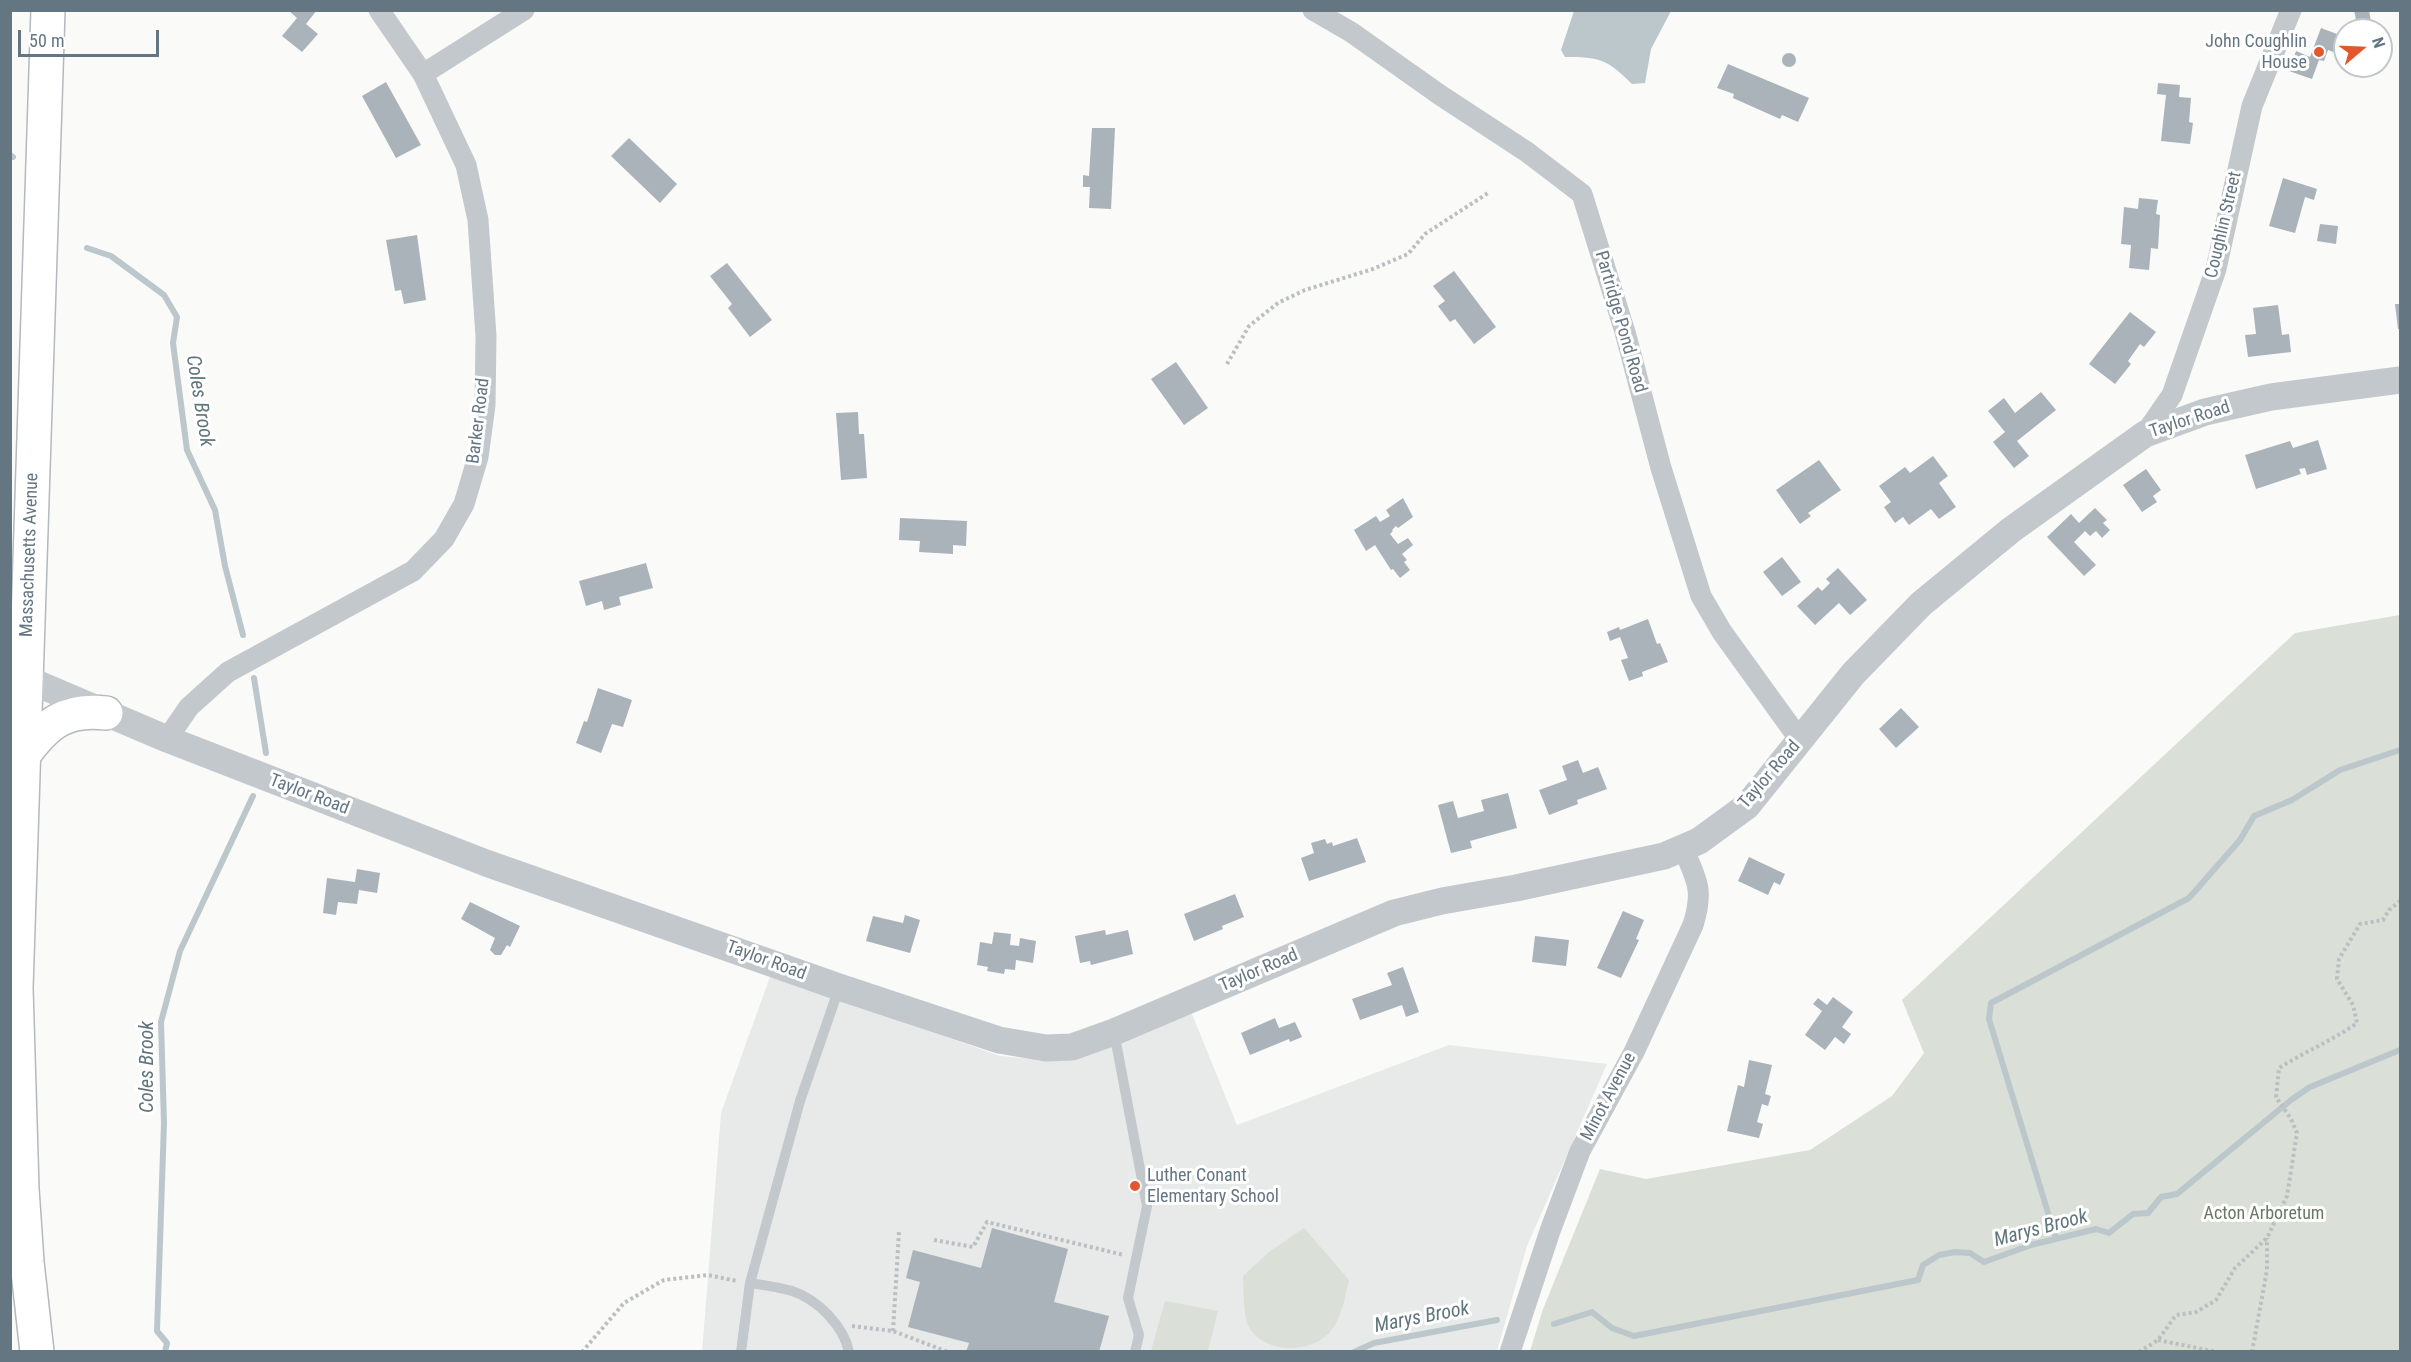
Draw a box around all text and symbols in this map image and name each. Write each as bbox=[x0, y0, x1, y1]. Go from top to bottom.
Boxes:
scale bar bbox=[21, 18, 162, 56]
north arrow bbox=[2333, 18, 2393, 78]
text: 50 m bbox=[29, 30, 64, 51]
place label: John Coughlin House bbox=[2205, 31, 2307, 74]
text: N bbox=[2368, 35, 2389, 50]
marker: John Coughlin House bbox=[2312, 45, 2326, 59]
street label: Coughlin Street bbox=[2201, 170, 2247, 280]
street label: Partridge Pond Road bbox=[1589, 249, 1651, 395]
water label: Coles Brook bbox=[180, 354, 218, 448]
street label: Barker Road bbox=[463, 377, 495, 465]
street label: Taylor Road bbox=[2147, 397, 2233, 443]
street label: Massachusetts Avenue bbox=[16, 472, 44, 638]
street label: Taylor Road bbox=[1735, 736, 1805, 814]
street label: Taylor Road bbox=[266, 770, 352, 820]
street label: Taylor Road bbox=[723, 937, 809, 985]
street label: Taylor Road bbox=[1216, 945, 1302, 997]
water label: Coles Brook bbox=[136, 1021, 160, 1113]
street label: Minot Avenue bbox=[1577, 1049, 1641, 1145]
place label: Luther Conant Elementary School bbox=[1147, 1165, 1279, 1208]
marker: Luther Conant Elementary School bbox=[1128, 1179, 1142, 1193]
park label: Acton Arboretum bbox=[2204, 1203, 2324, 1225]
water label: Marys Brook bbox=[1992, 1205, 2090, 1253]
water label: Marys Brook bbox=[1373, 1297, 1471, 1339]

